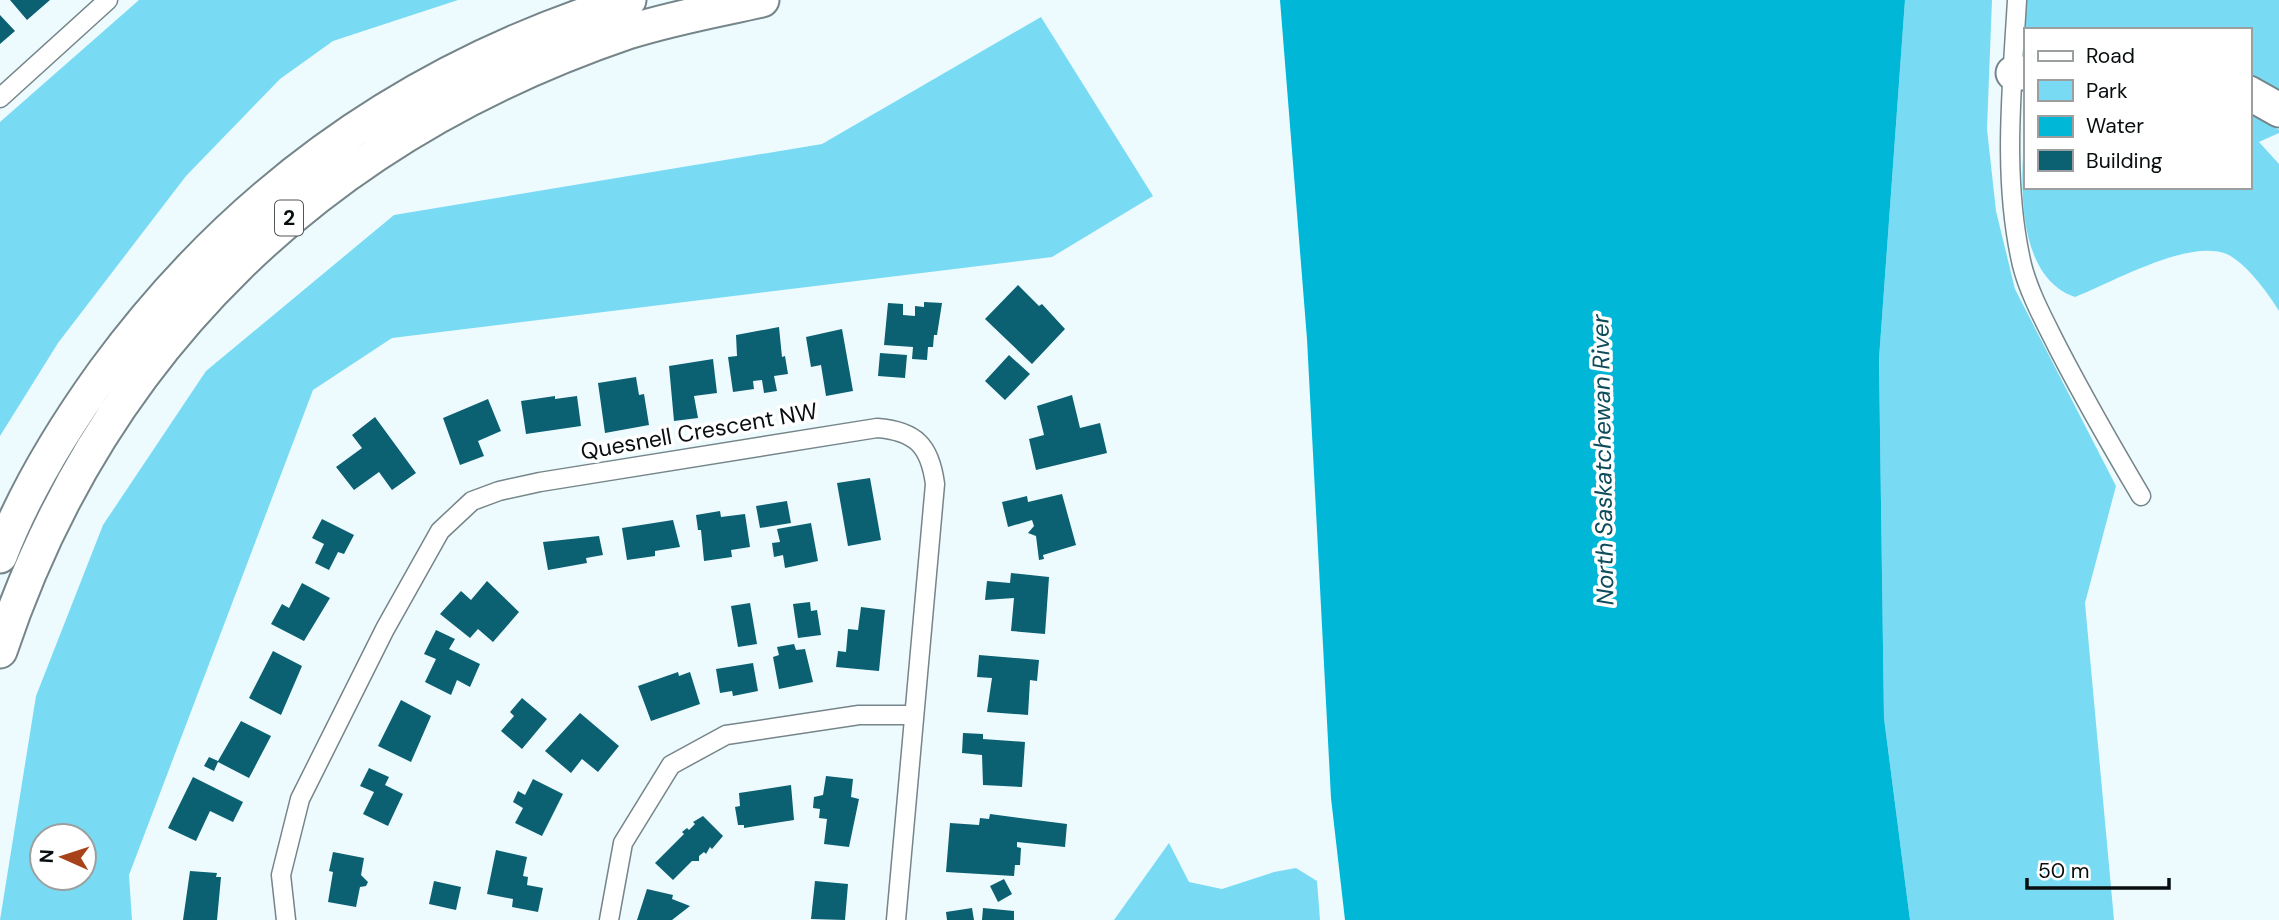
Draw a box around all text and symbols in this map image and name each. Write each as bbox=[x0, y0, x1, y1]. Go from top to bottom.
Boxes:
legend bbox=[2024, 28, 2251, 189]
text: Road bbox=[2086, 42, 2135, 70]
text: Park bbox=[2086, 77, 2128, 105]
text: Water bbox=[2086, 112, 2144, 140]
text: Building bbox=[2086, 147, 2163, 175]
road number: 2 bbox=[275, 200, 303, 235]
water label: North Saskatchewan River bbox=[1584, 313, 1621, 606]
street label: Quesnell Crescent NW bbox=[578, 395, 820, 467]
north arrow bbox=[28, 822, 98, 892]
scale bar bbox=[2027, 846, 2169, 890]
text: N bbox=[34, 849, 59, 864]
text: 50 m bbox=[2038, 857, 2089, 885]

